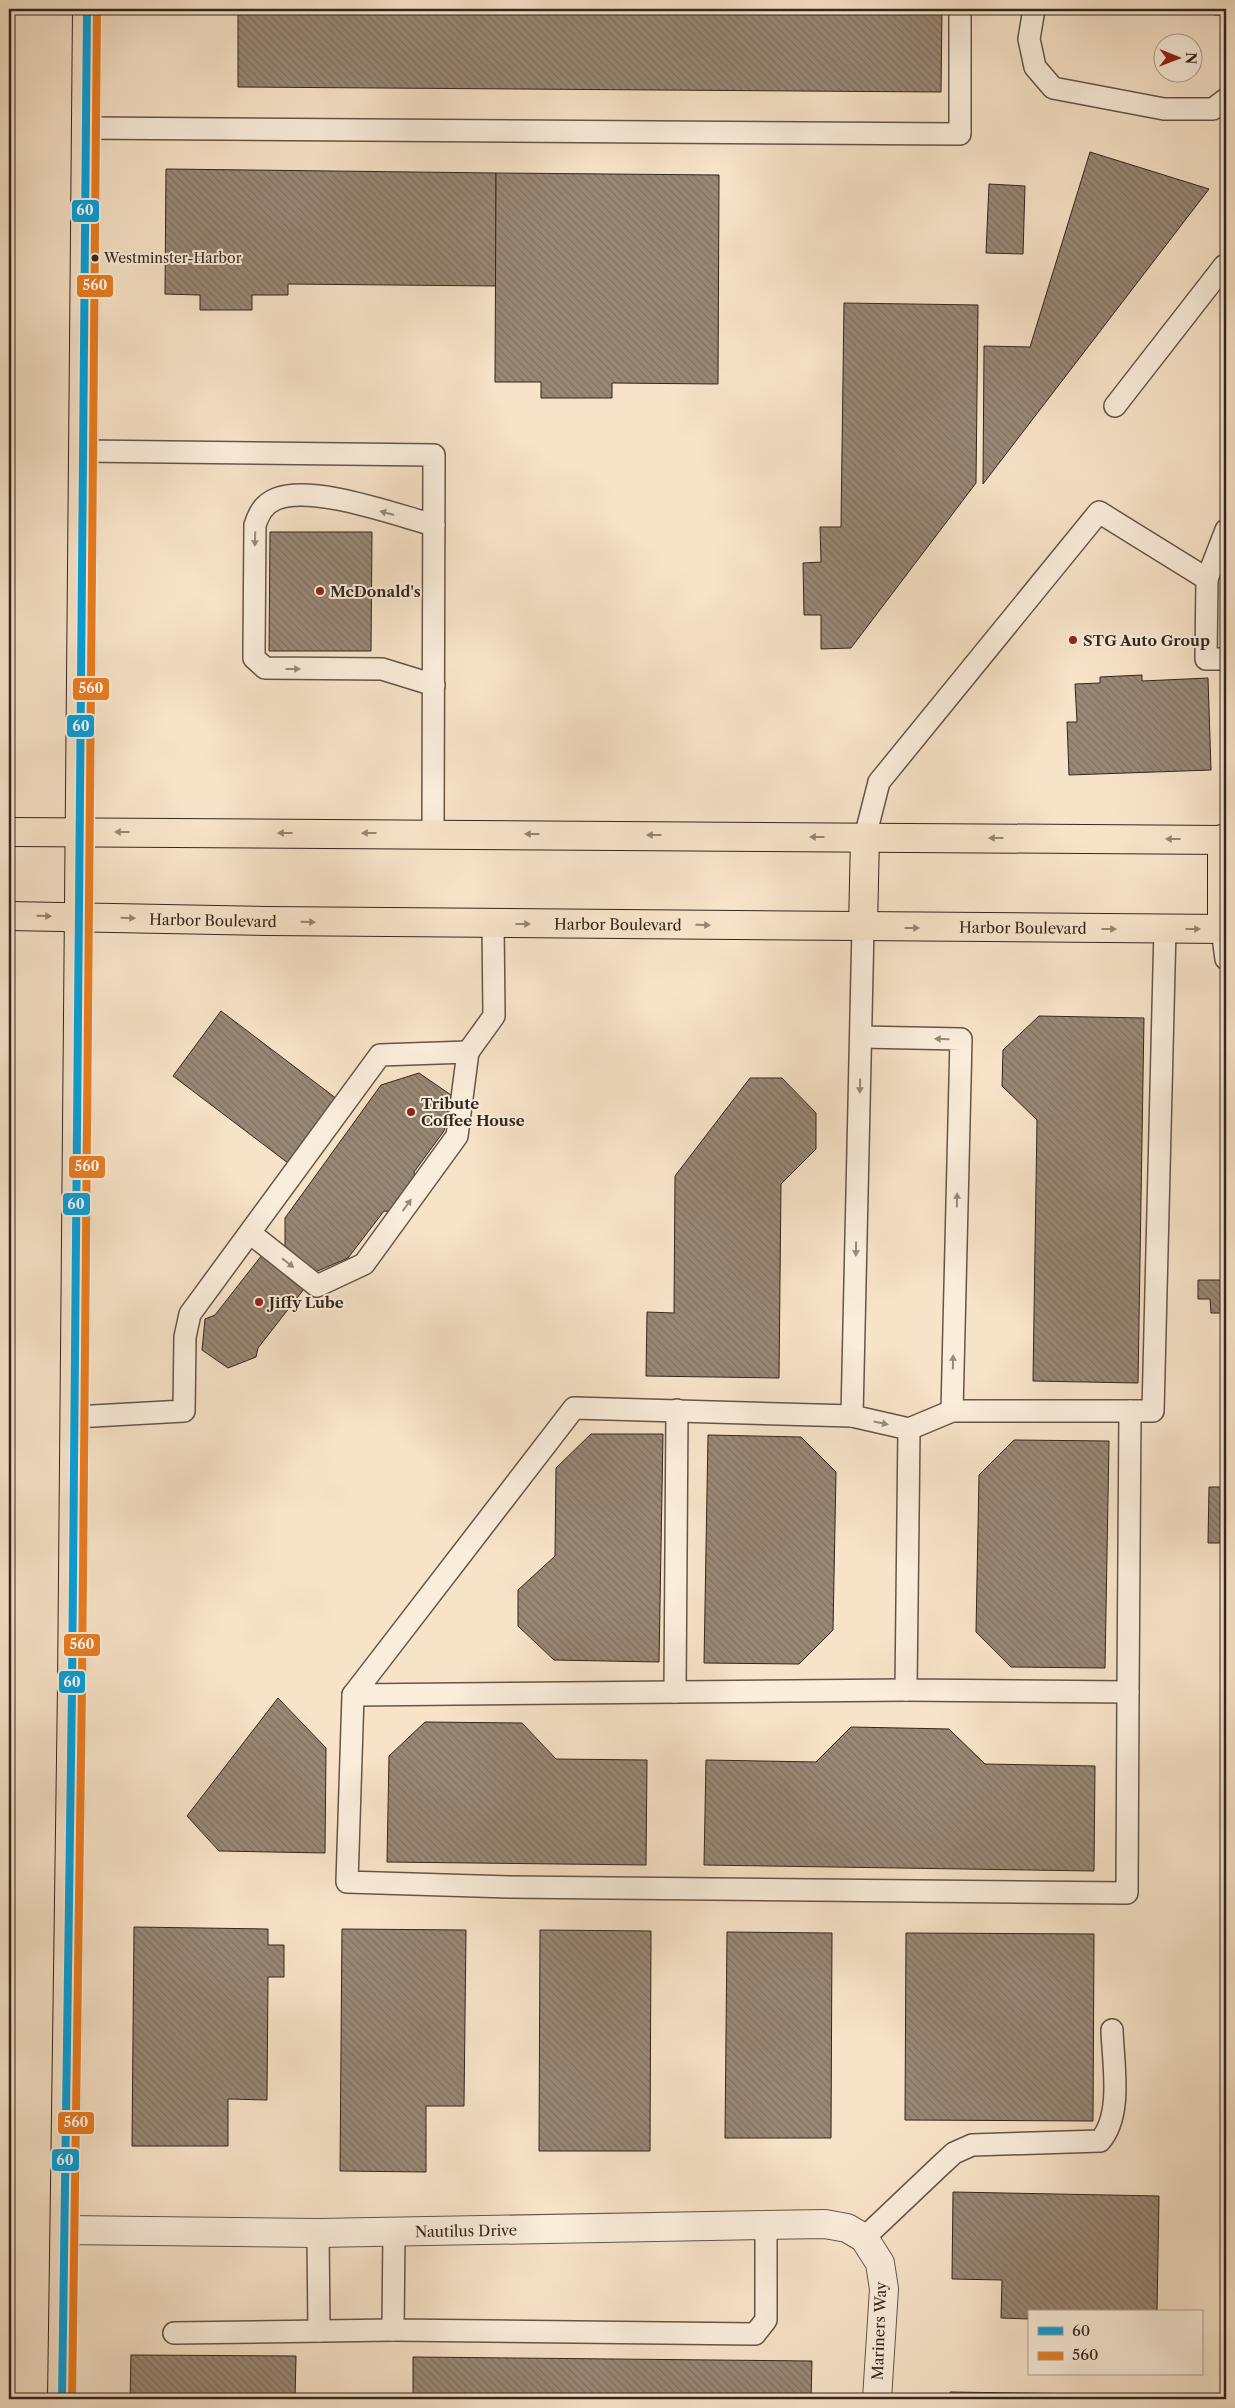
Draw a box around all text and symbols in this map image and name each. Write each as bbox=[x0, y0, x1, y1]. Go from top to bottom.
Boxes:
north arrow bbox=[1152, 32, 1202, 82]
text: N bbox=[1182, 52, 1200, 64]
line badge: 60 bbox=[71, 199, 100, 223]
text: 60 bbox=[76, 201, 94, 219]
place label: Westminster-Harbor bbox=[103, 249, 242, 267]
marker: Westminster-Harbor bbox=[90, 253, 100, 263]
line badge: 560 bbox=[76, 274, 114, 298]
text: 560 bbox=[82, 276, 108, 294]
one-way arrow bbox=[379, 508, 394, 516]
one-way arrow bbox=[250, 531, 258, 547]
place label: McDonald's bbox=[330, 582, 421, 601]
marker: McDonald's bbox=[314, 585, 326, 597]
place label: STG Auto Group bbox=[1083, 631, 1210, 650]
marker: STG Auto Group bbox=[1067, 634, 1079, 646]
one-way arrow bbox=[286, 665, 302, 673]
line badge: 560 bbox=[72, 677, 110, 701]
text: 560 bbox=[78, 679, 104, 697]
line badge: 60 bbox=[66, 714, 95, 738]
text: 60 bbox=[72, 717, 90, 735]
one-way arrow bbox=[114, 828, 130, 836]
one-way arrow bbox=[277, 829, 293, 837]
one-way arrow bbox=[361, 829, 377, 837]
one-way arrow bbox=[524, 830, 540, 838]
one-way arrow bbox=[646, 831, 662, 839]
one-way arrow bbox=[808, 832, 824, 840]
one-way arrow bbox=[988, 834, 1004, 842]
one-way arrow bbox=[1165, 835, 1181, 843]
street label: Harbor Boulevard bbox=[149, 909, 277, 931]
one-way arrow bbox=[36, 912, 52, 920]
one-way arrow bbox=[120, 914, 136, 922]
street label: Harbor Boulevard bbox=[554, 914, 682, 934]
street label: Harbor Boulevard bbox=[959, 917, 1087, 937]
one-way arrow bbox=[300, 918, 316, 926]
one-way arrow bbox=[515, 920, 531, 928]
one-way arrow bbox=[695, 922, 711, 930]
one-way arrow bbox=[904, 924, 920, 932]
one-way arrow bbox=[1102, 925, 1118, 933]
one-way arrow bbox=[1186, 925, 1202, 933]
one-way arrow bbox=[933, 1035, 949, 1043]
one-way arrow bbox=[855, 1078, 863, 1094]
place label: Tribute Coffee House bbox=[421, 1094, 525, 1130]
marker: Tribute Coffee House bbox=[405, 1106, 417, 1118]
line badge: 560 bbox=[68, 1155, 106, 1179]
text: 560 bbox=[74, 1157, 100, 1175]
line badge: 60 bbox=[62, 1192, 91, 1216]
one-way arrow bbox=[953, 1192, 961, 1208]
text: 60 bbox=[67, 1195, 85, 1213]
one-way arrow bbox=[402, 1199, 413, 1212]
one-way arrow bbox=[852, 1241, 860, 1257]
one-way arrow bbox=[281, 1257, 294, 1268]
place label: Jiffy Lube bbox=[266, 1293, 344, 1312]
marker: Jiffy Lube bbox=[253, 1296, 265, 1308]
one-way arrow bbox=[950, 1354, 958, 1370]
one-way arrow bbox=[874, 1419, 890, 1427]
line badge: 560 bbox=[63, 1633, 101, 1657]
text: 560 bbox=[69, 1635, 95, 1653]
line badge: 60 bbox=[58, 1670, 86, 1694]
text: 60 bbox=[63, 1673, 81, 1691]
line badge: 560 bbox=[57, 2111, 95, 2135]
text: 560 bbox=[63, 2113, 89, 2131]
line badge: 60 bbox=[51, 2148, 80, 2172]
text: 60 bbox=[56, 2151, 74, 2169]
street label: Nautilus Drive bbox=[415, 2220, 517, 2241]
street label: Mariners Way bbox=[868, 2281, 890, 2381]
legend bbox=[1028, 2310, 1202, 2376]
text: 60 bbox=[1072, 2321, 1090, 2340]
text: 560 bbox=[1072, 2345, 1098, 2364]

